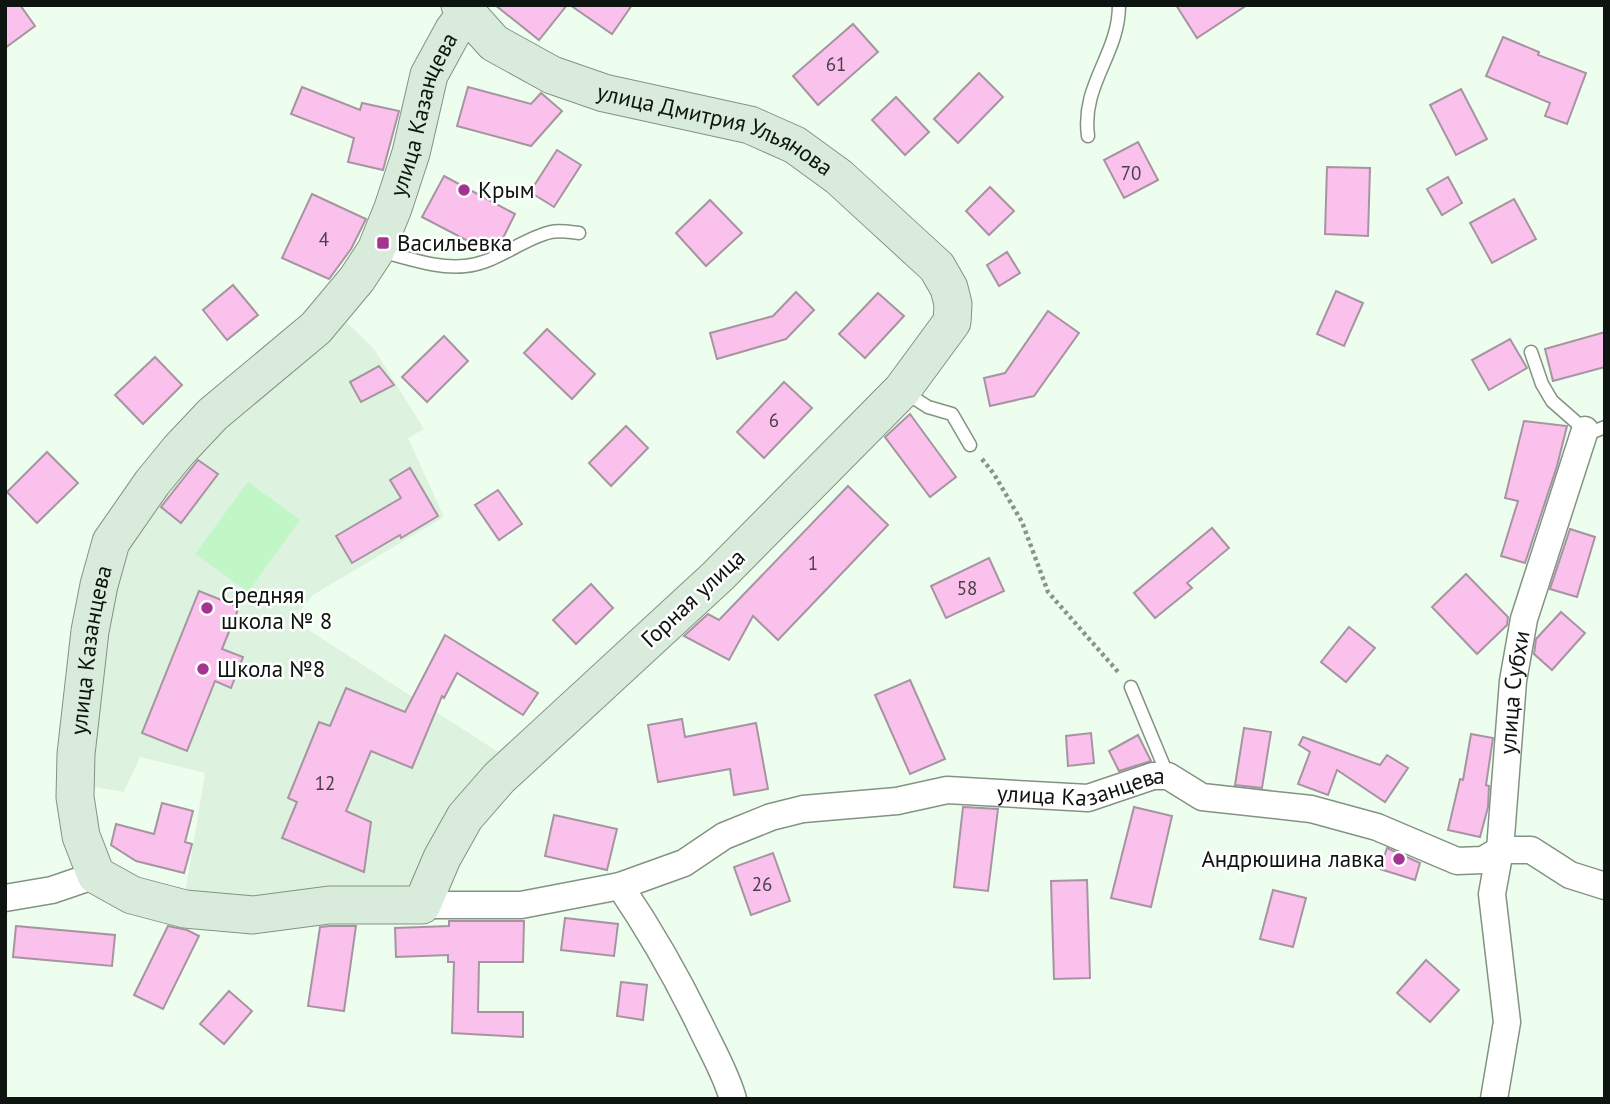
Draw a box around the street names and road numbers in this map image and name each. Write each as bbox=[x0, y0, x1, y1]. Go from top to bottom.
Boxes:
street label: улица Казанцева bbox=[383, 27, 463, 200]
street label: улица Дмитрия Ульянова bbox=[593, 77, 839, 182]
street label: Горная улица bbox=[635, 542, 751, 653]
street label: улица Казанцева bbox=[63, 562, 118, 737]
street label: улица Субхи bbox=[1492, 628, 1536, 755]
street label: улица Казанцева bbox=[996, 761, 1165, 812]

